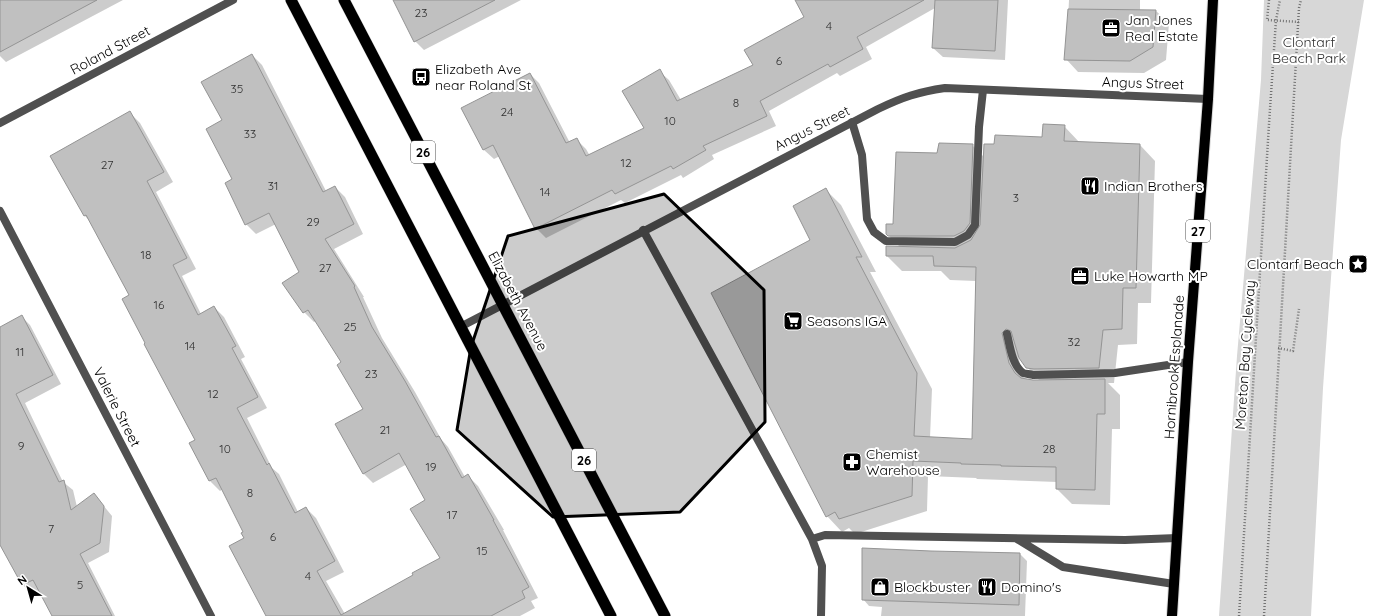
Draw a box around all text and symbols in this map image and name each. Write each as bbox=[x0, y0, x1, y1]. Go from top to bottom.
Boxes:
house number: 23 bbox=[415, 5, 427, 20]
place label: Jan Jones Real Estate bbox=[1125, 11, 1198, 45]
office icon: Jan Jones Real Estate bbox=[1100, 17, 1122, 39]
house number: 4 bbox=[826, 18, 832, 33]
street label: Roland Street bbox=[67, 21, 153, 79]
park label: Clontarf Beach Park bbox=[1272, 33, 1346, 67]
house number: 6 bbox=[776, 53, 783, 68]
place label: Elizabeth Ave near Roland St bbox=[435, 60, 531, 94]
bus stop icon: Elizabeth Ave near Roland St bbox=[410, 66, 432, 88]
street label: Angus Street bbox=[1102, 73, 1185, 93]
house number: 35 bbox=[231, 81, 243, 96]
house number: 8 bbox=[733, 95, 739, 110]
street label: Angus Street bbox=[771, 101, 853, 155]
house number: 24 bbox=[501, 104, 513, 119]
house number: 10 bbox=[664, 113, 676, 128]
house number: 33 bbox=[244, 126, 256, 141]
road number: 26 bbox=[411, 141, 435, 163]
house number: 12 bbox=[620, 155, 632, 170]
house number: 27 bbox=[101, 157, 113, 172]
restaurant icon: Indian Brothers bbox=[1079, 175, 1101, 197]
place label: Indian Brothers bbox=[1104, 177, 1203, 195]
house number: 31 bbox=[268, 178, 278, 193]
house number: 14 bbox=[540, 184, 550, 199]
house number: 3 bbox=[1013, 190, 1019, 205]
house number: 29 bbox=[306, 214, 320, 229]
road number: 27 bbox=[1186, 220, 1210, 242]
house number: 18 bbox=[141, 247, 151, 262]
street label: Elizabeth Avenue bbox=[484, 248, 552, 354]
place icon: Clontarf Beach bbox=[1347, 253, 1369, 275]
place label: Clontarf Beach bbox=[1247, 255, 1344, 273]
house number: 27 bbox=[319, 260, 331, 275]
office icon: Luke Howarth MP bbox=[1069, 265, 1091, 287]
place label: Luke Howarth MP bbox=[1094, 267, 1208, 285]
street label: Moreton Bay Cycleway bbox=[1231, 280, 1259, 430]
street label: Hornibrook Esplanade bbox=[1160, 294, 1188, 440]
house number: 16 bbox=[154, 297, 165, 312]
supermarket icon: Seasons IGA bbox=[782, 310, 804, 332]
place label: Seasons IGA bbox=[807, 312, 887, 330]
house number: 25 bbox=[343, 319, 357, 334]
house number: 32 bbox=[1068, 334, 1081, 349]
house number: 14 bbox=[185, 338, 195, 353]
house number: 11 bbox=[16, 344, 24, 359]
street label: Valerie Street bbox=[89, 364, 145, 450]
house number: 23 bbox=[365, 366, 377, 381]
house number: 12 bbox=[207, 386, 219, 401]
house number: 21 bbox=[379, 422, 391, 437]
house number: 9 bbox=[18, 438, 25, 453]
house number: 10 bbox=[219, 441, 231, 456]
house number: 28 bbox=[1042, 441, 1056, 456]
place label: Chemist Warehouse bbox=[866, 445, 940, 479]
road number: 26 bbox=[572, 449, 596, 471]
pharmacy icon: Chemist Warehouse bbox=[841, 451, 863, 473]
house number: 19 bbox=[425, 459, 437, 474]
house number: 8 bbox=[247, 485, 253, 500]
house number: 17 bbox=[447, 507, 457, 522]
house number: 7 bbox=[48, 521, 54, 536]
house number: 6 bbox=[270, 529, 277, 544]
house number: 15 bbox=[477, 543, 487, 558]
north arrow bbox=[8, 568, 48, 608]
house number: 4 bbox=[305, 568, 311, 583]
text: N bbox=[15, 572, 29, 588]
shop icon: Blockbuster bbox=[869, 576, 891, 598]
restaurant icon: Domino's bbox=[976, 576, 998, 598]
house number: 5 bbox=[77, 577, 83, 592]
place label: Blockbuster bbox=[894, 578, 971, 596]
place label: Domino's bbox=[1001, 578, 1061, 596]

